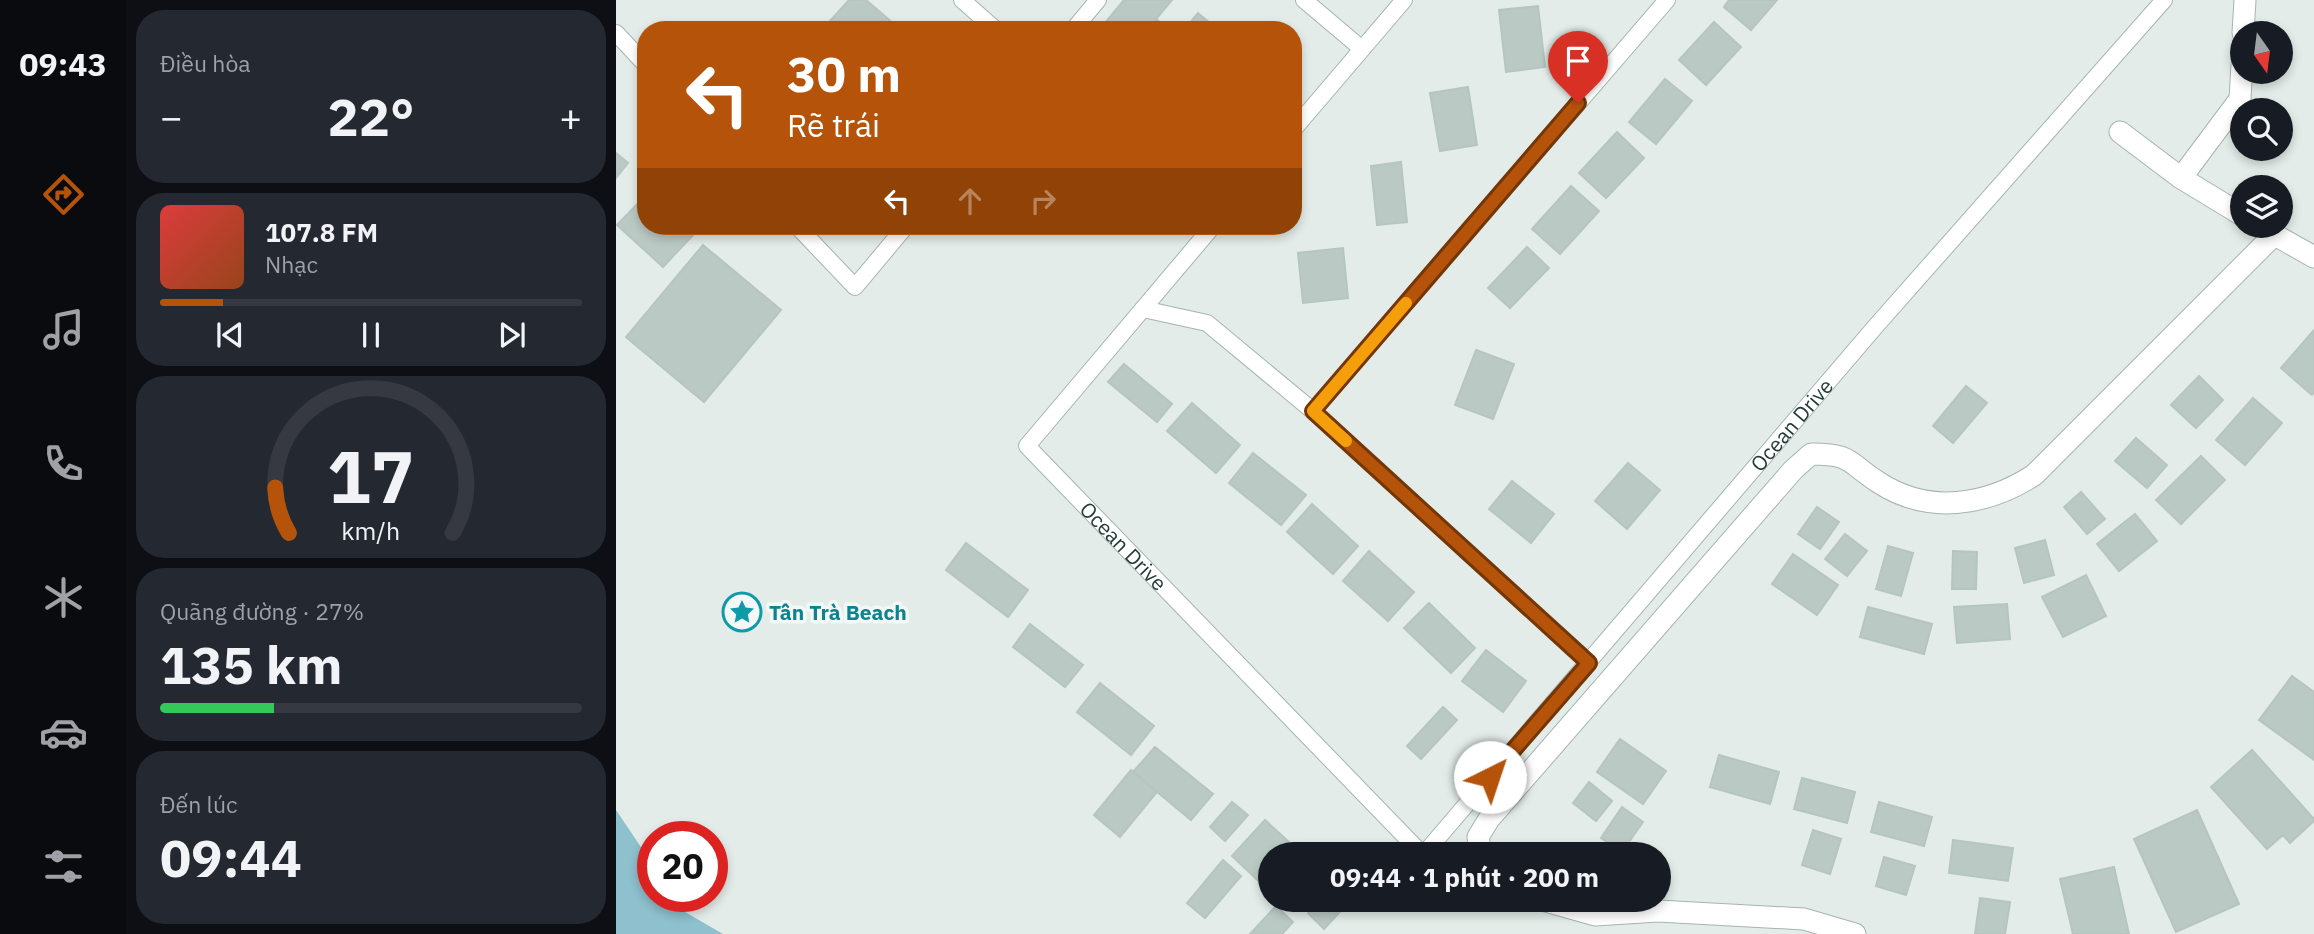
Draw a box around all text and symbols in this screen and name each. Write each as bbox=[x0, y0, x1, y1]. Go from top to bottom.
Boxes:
north arrow bbox=[2230, 21, 2292, 84]
map controls bbox=[2230, 21, 2293, 238]
pin bbox=[1548, 31, 1608, 103]
text: 30 m bbox=[787, 42, 901, 105]
icon: arrive bbox=[1559, 42, 1597, 80]
text: 09:43 bbox=[19, 43, 107, 85]
text: Điều hòa bbox=[160, 48, 251, 78]
icon: left bbox=[672, 49, 763, 140]
text: 22° bbox=[328, 83, 414, 150]
text: − bbox=[160, 92, 183, 141]
text: + bbox=[559, 92, 582, 141]
button: search bbox=[2230, 98, 2293, 161]
text: Rẽ trái bbox=[787, 104, 880, 146]
icon: directions bbox=[39, 170, 88, 219]
button: layers bbox=[2230, 175, 2293, 238]
icon: left bbox=[878, 182, 916, 220]
icon: ahead bbox=[951, 182, 989, 220]
icon: right bbox=[1024, 182, 1062, 220]
text: 107.8 FM bbox=[265, 215, 378, 249]
text: Nhạc bbox=[265, 249, 318, 279]
icon: music bbox=[39, 305, 88, 354]
icon: previous bbox=[211, 316, 249, 354]
icon: pause bbox=[352, 316, 390, 354]
icon: next bbox=[493, 316, 531, 354]
street label: Ocean Drive bbox=[1744, 372, 1839, 477]
text: 17 bbox=[327, 428, 415, 523]
icon: phone bbox=[39, 439, 88, 488]
street label: Ocean Drive bbox=[1074, 495, 1173, 596]
text: km/h bbox=[342, 514, 400, 547]
icon: climate bbox=[39, 573, 88, 622]
place icon: Tân Trà Beach bbox=[721, 591, 763, 633]
text: Quãng đường · 27% bbox=[160, 596, 364, 626]
place label: Tân Trà Beach bbox=[769, 598, 907, 626]
text: 135 km bbox=[160, 631, 342, 698]
icon: car bbox=[39, 708, 88, 757]
position arrow bbox=[1453, 740, 1527, 814]
text: Đến lúc bbox=[160, 789, 238, 819]
speed limit sign: 20 bbox=[637, 821, 728, 912]
text: 09:44 bbox=[160, 824, 302, 891]
icon: filters bbox=[39, 842, 88, 891]
text: 09:44 · 1 phút · 200 m bbox=[1330, 860, 1599, 894]

